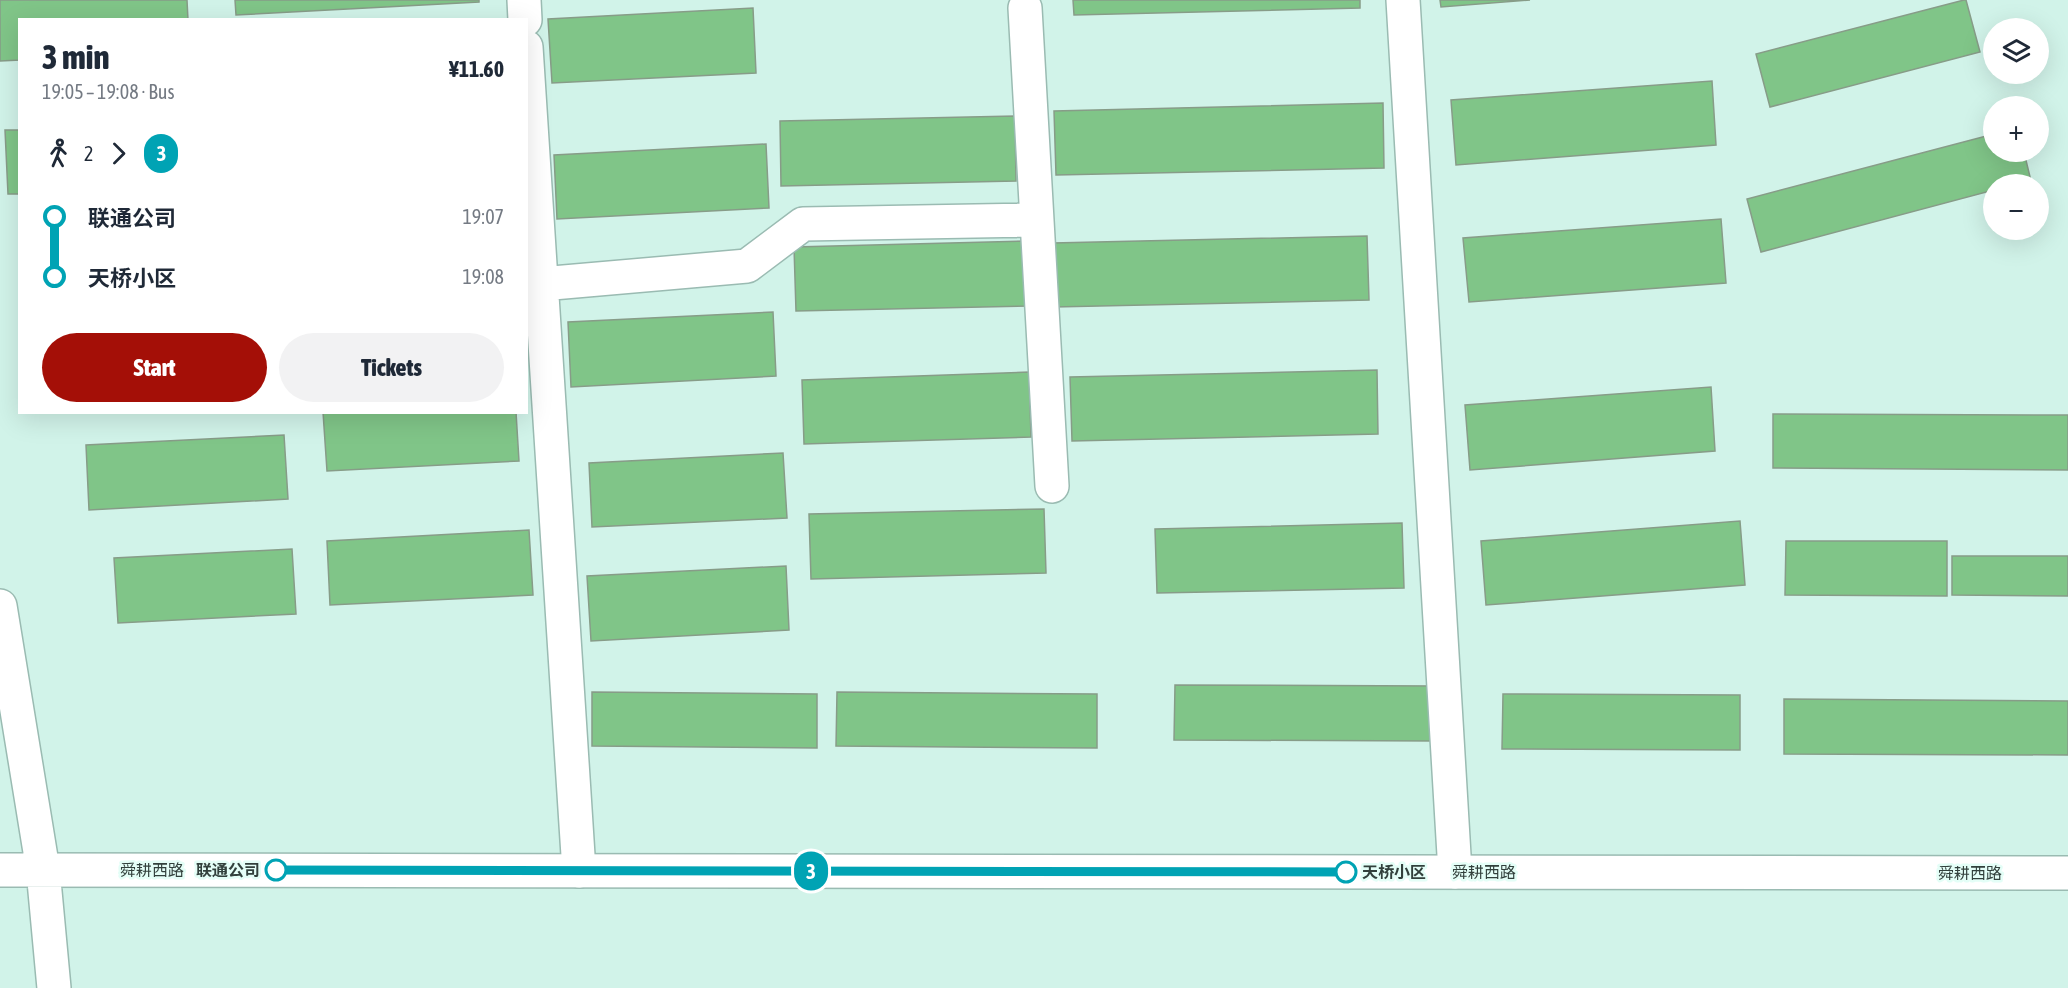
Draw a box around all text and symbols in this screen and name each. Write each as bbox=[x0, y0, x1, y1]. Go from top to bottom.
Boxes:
map controls bbox=[1983, 18, 2049, 240]
button: layers bbox=[1983, 18, 2049, 84]
text: 3 min bbox=[42, 38, 109, 76]
text: ¥11.60 bbox=[449, 56, 504, 82]
text: 19:05 – 19:08 · Bus bbox=[42, 80, 175, 103]
button: + bbox=[1983, 96, 2049, 162]
icon: walk bbox=[42, 137, 75, 170]
icon: forward bbox=[102, 137, 135, 170]
text: 3 bbox=[156, 141, 166, 165]
text: 2 bbox=[84, 142, 93, 165]
button: − bbox=[1983, 174, 2049, 240]
text: 联通公司 bbox=[88, 205, 176, 231]
text: 19:07 bbox=[462, 205, 504, 228]
text: 天桥小区 bbox=[88, 265, 176, 291]
text: 19:08 bbox=[462, 265, 504, 288]
button: Start bbox=[42, 333, 267, 402]
button: Tickets bbox=[279, 333, 504, 402]
line badge: 3 bbox=[792, 852, 830, 890]
marker: 联通公司 bbox=[265, 859, 287, 881]
text: 3 bbox=[806, 859, 816, 883]
street label: 舜耕西路 bbox=[120, 861, 184, 879]
place label: 联通公司 bbox=[196, 861, 260, 879]
marker: 天桥小区 bbox=[1335, 861, 1357, 883]
place label: 天桥小区 bbox=[1362, 863, 1426, 881]
street label: 舜耕西路 bbox=[1452, 863, 1516, 881]
street label: 舜耕西路 bbox=[1938, 864, 2002, 882]

